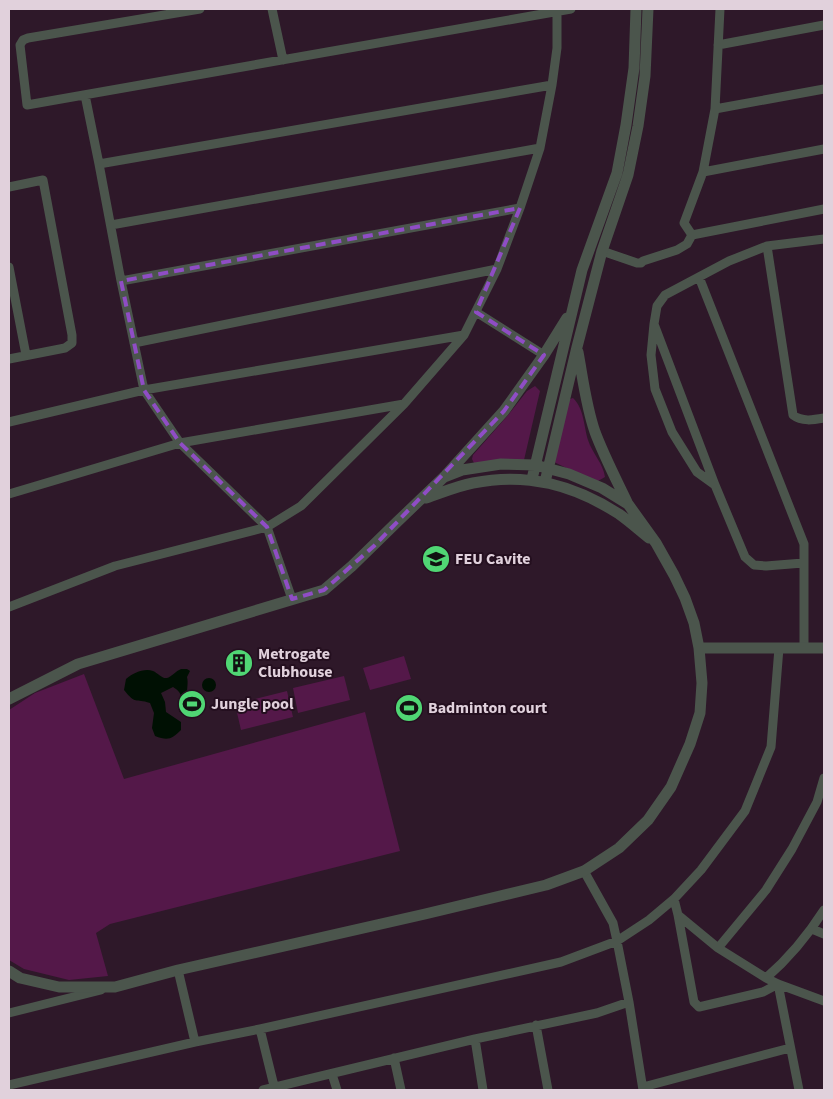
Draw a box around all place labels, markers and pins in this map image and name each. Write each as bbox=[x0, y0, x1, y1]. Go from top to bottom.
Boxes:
school or university icon: FEU Cavite bbox=[421, 544, 451, 574]
place label: FEU Cavite bbox=[455, 548, 531, 570]
place label: Metrogate Clubhouse bbox=[258, 643, 333, 683]
building icon: Metrogate Clubhouse bbox=[224, 648, 254, 678]
sports icon: Jungle pool bbox=[177, 689, 207, 719]
place label: Jungle pool bbox=[211, 693, 294, 715]
sports icon: Badminton court bbox=[394, 693, 424, 723]
place label: Badminton court bbox=[428, 697, 547, 719]

